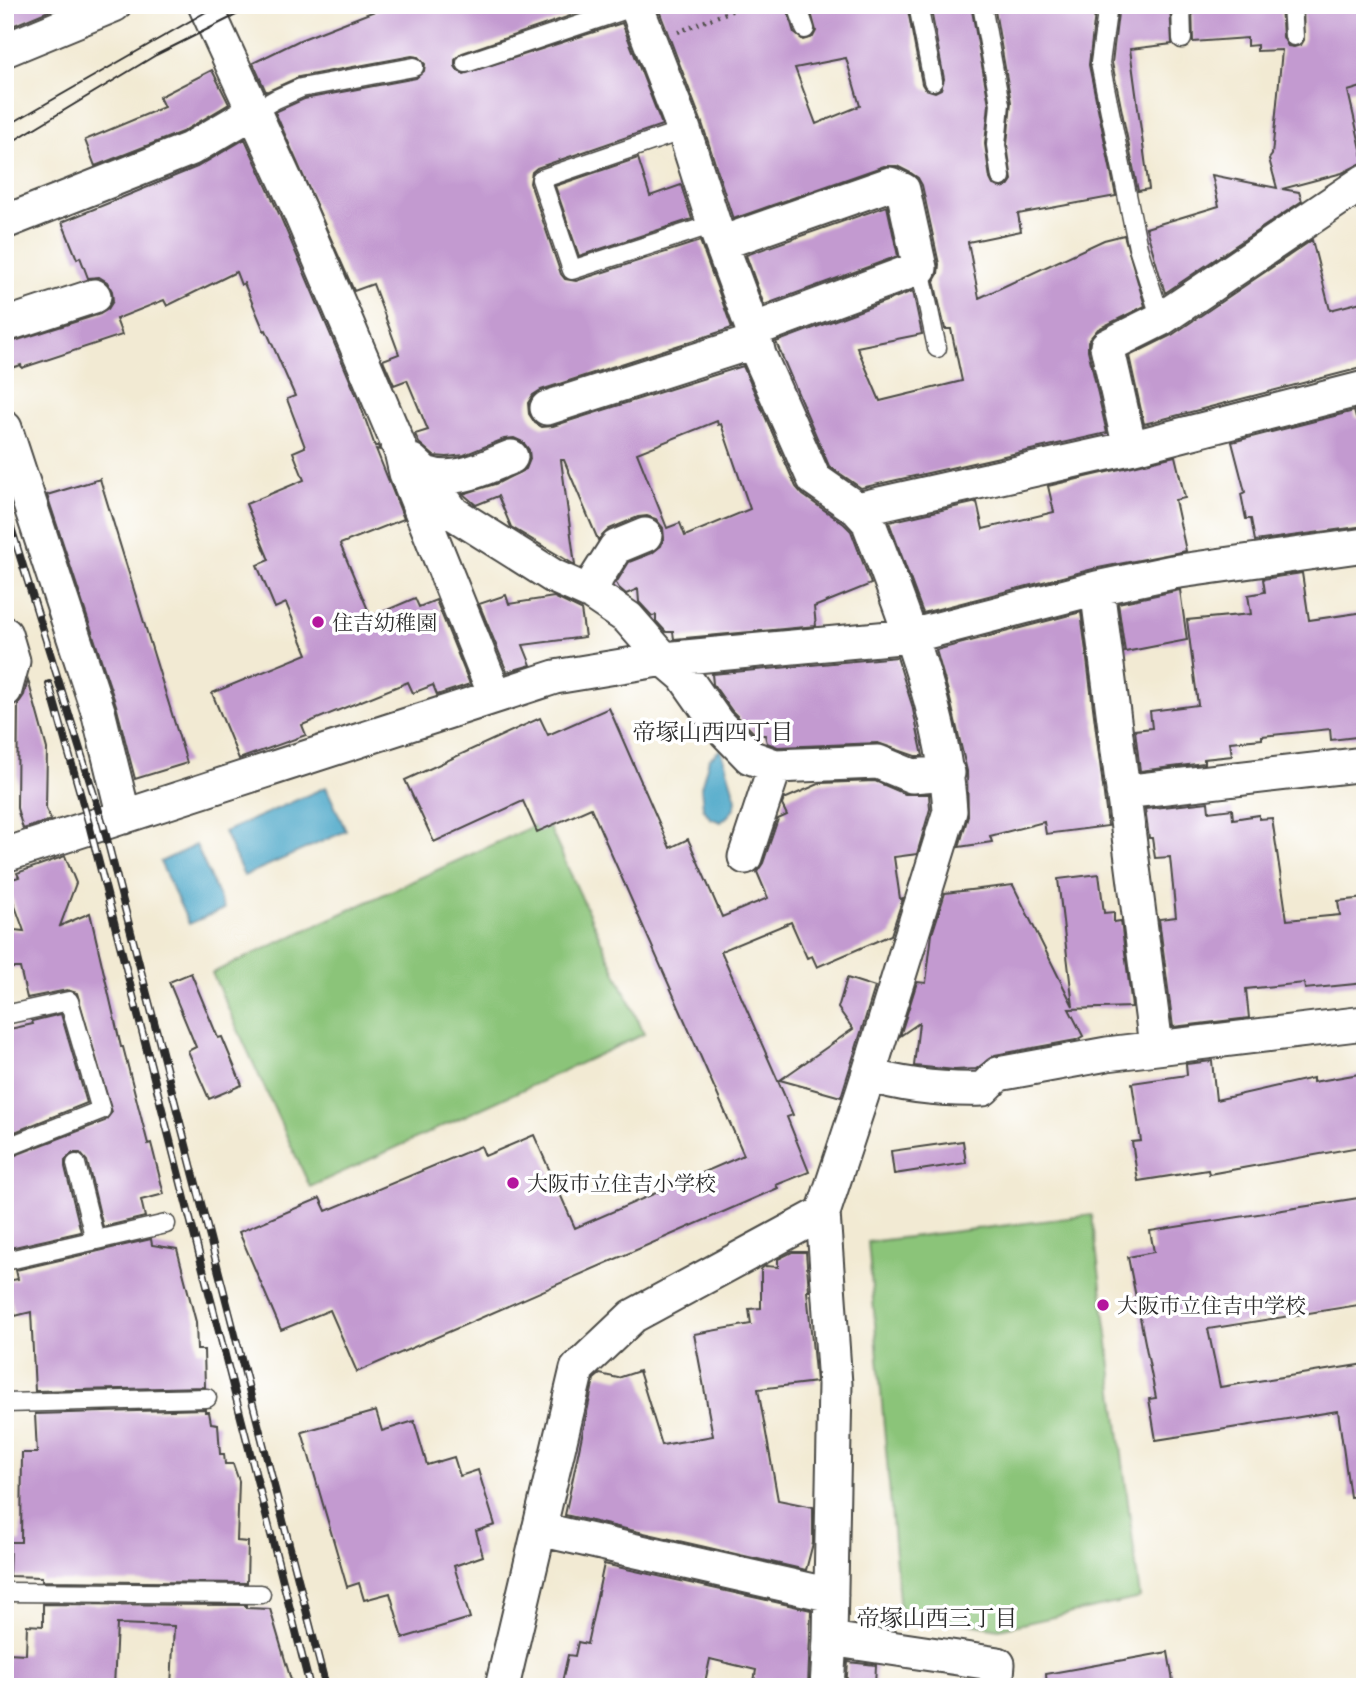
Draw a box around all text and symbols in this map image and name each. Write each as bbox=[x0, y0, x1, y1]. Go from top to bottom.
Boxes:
place label: 住吉幼稚園 bbox=[332, 610, 437, 635]
marker: 住吉幼稚園 bbox=[310, 614, 326, 630]
district label: 帝塚山西四丁目 bbox=[633, 718, 794, 746]
place label: 大阪市立住吉小学校 bbox=[527, 1171, 716, 1196]
marker: 大阪市立住吉小学校 bbox=[505, 1175, 521, 1191]
place label: 大阪市立住吉中学校 bbox=[1117, 1293, 1306, 1318]
marker: 大阪市立住吉中学校 bbox=[1095, 1297, 1111, 1313]
district label: 帝塚山西三丁目 bbox=[857, 1604, 1018, 1632]

